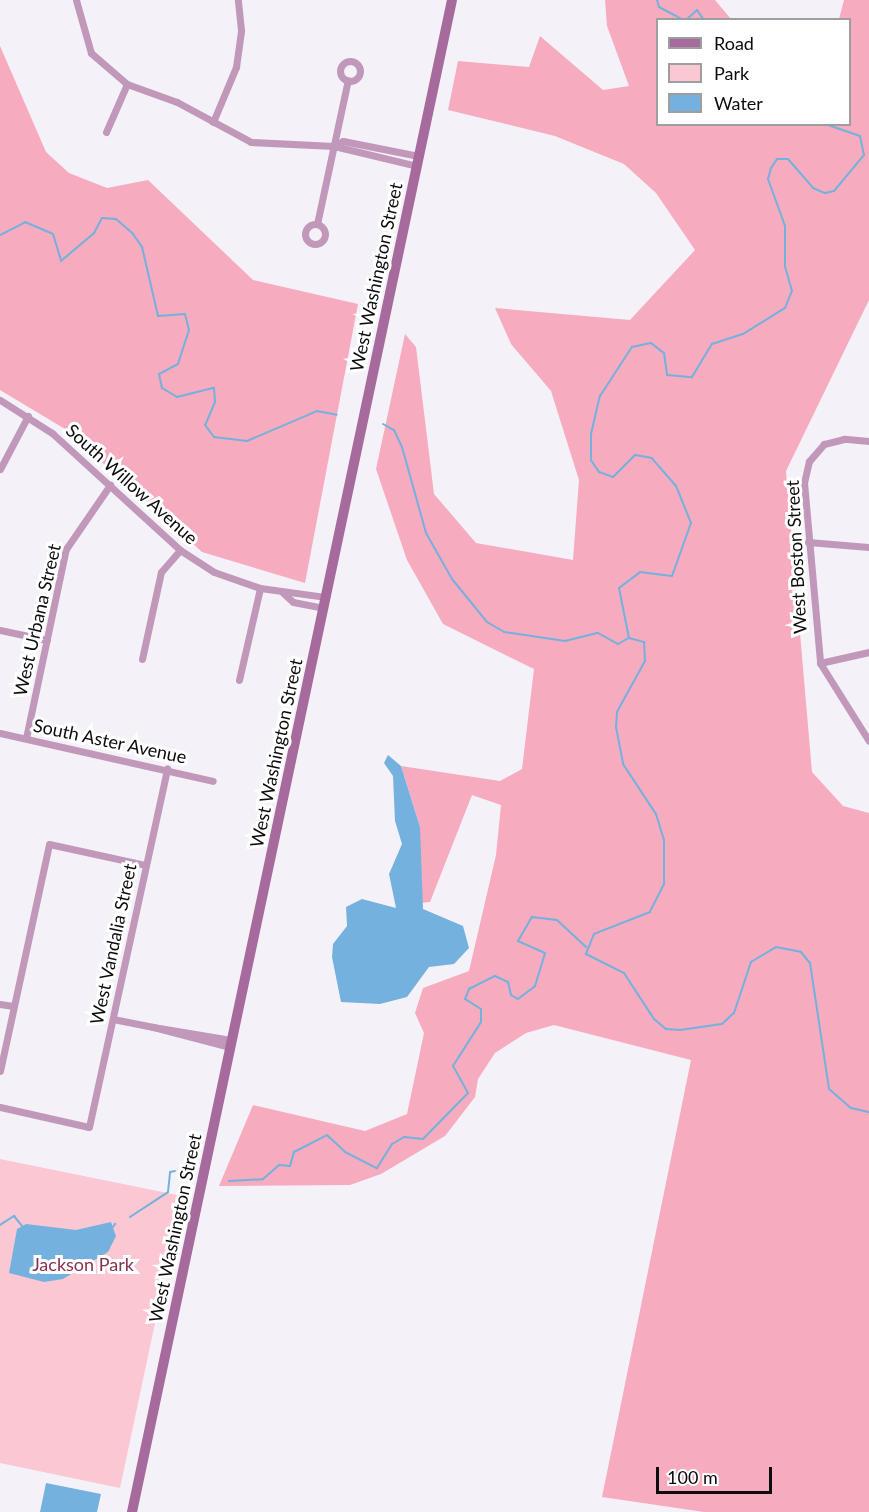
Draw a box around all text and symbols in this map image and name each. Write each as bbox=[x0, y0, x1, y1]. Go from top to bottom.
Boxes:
legend bbox=[656, 18, 851, 126]
text: Road bbox=[714, 32, 754, 54]
text: Park bbox=[714, 62, 749, 84]
text: Water bbox=[714, 92, 763, 114]
street label: West Washington Street bbox=[345, 180, 407, 374]
street label: South Willow Avenue bbox=[61, 419, 203, 549]
street label: West Boston Street bbox=[781, 479, 811, 635]
street label: West Urbana Street bbox=[9, 542, 65, 698]
street label: West Washington Street bbox=[245, 656, 307, 850]
street label: South Aster Avenue bbox=[31, 714, 189, 768]
street label: West Vandalia Street bbox=[85, 861, 141, 1027]
street label: West Washington Street bbox=[144, 1131, 206, 1325]
park label: Jackson Park bbox=[32, 1253, 134, 1275]
scale bar bbox=[659, 1455, 774, 1493]
text: 100 m bbox=[667, 1466, 718, 1488]

